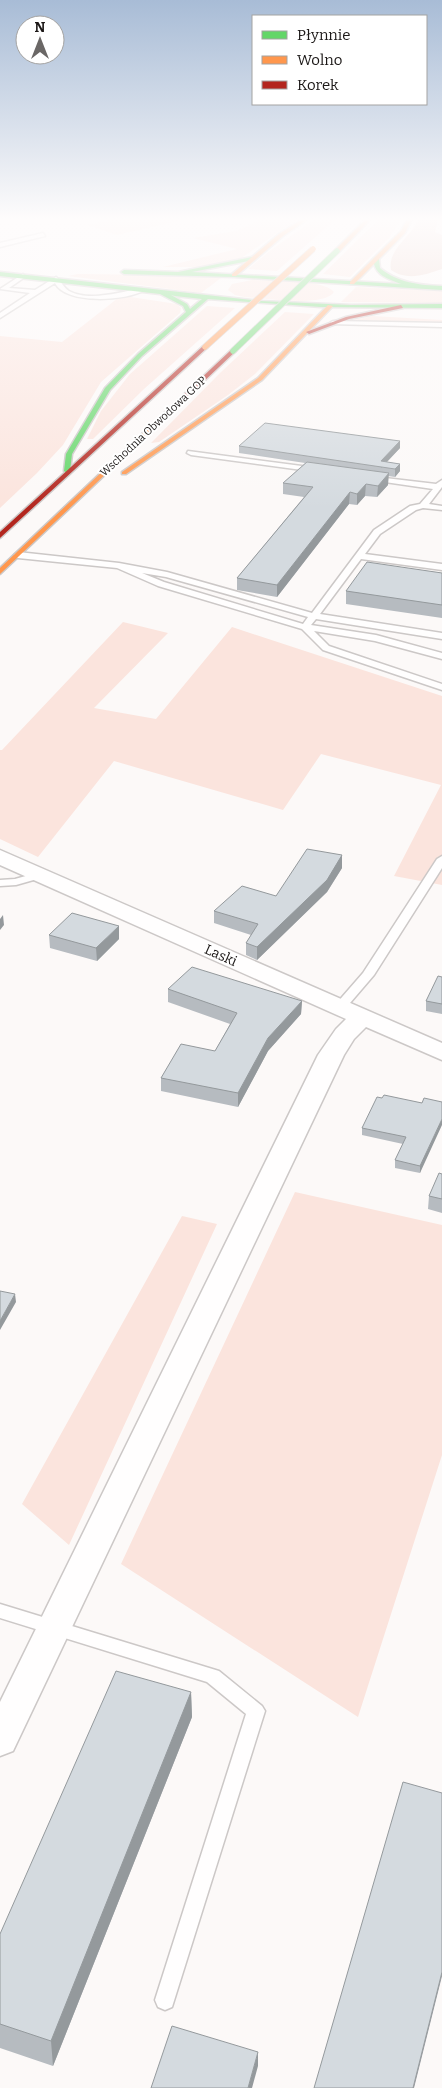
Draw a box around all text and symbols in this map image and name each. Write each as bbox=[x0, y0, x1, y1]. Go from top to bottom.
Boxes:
north arrow bbox=[15, 15, 65, 65]
legend bbox=[252, 15, 427, 105]
text: N bbox=[35, 19, 46, 36]
text: Płynnie bbox=[297, 26, 351, 44]
text: Wolno bbox=[297, 51, 342, 69]
text: Korek bbox=[297, 76, 339, 94]
street label: Wschodnia Obwodowa GOP bbox=[97, 373, 210, 479]
street label: Laski bbox=[202, 941, 240, 970]

